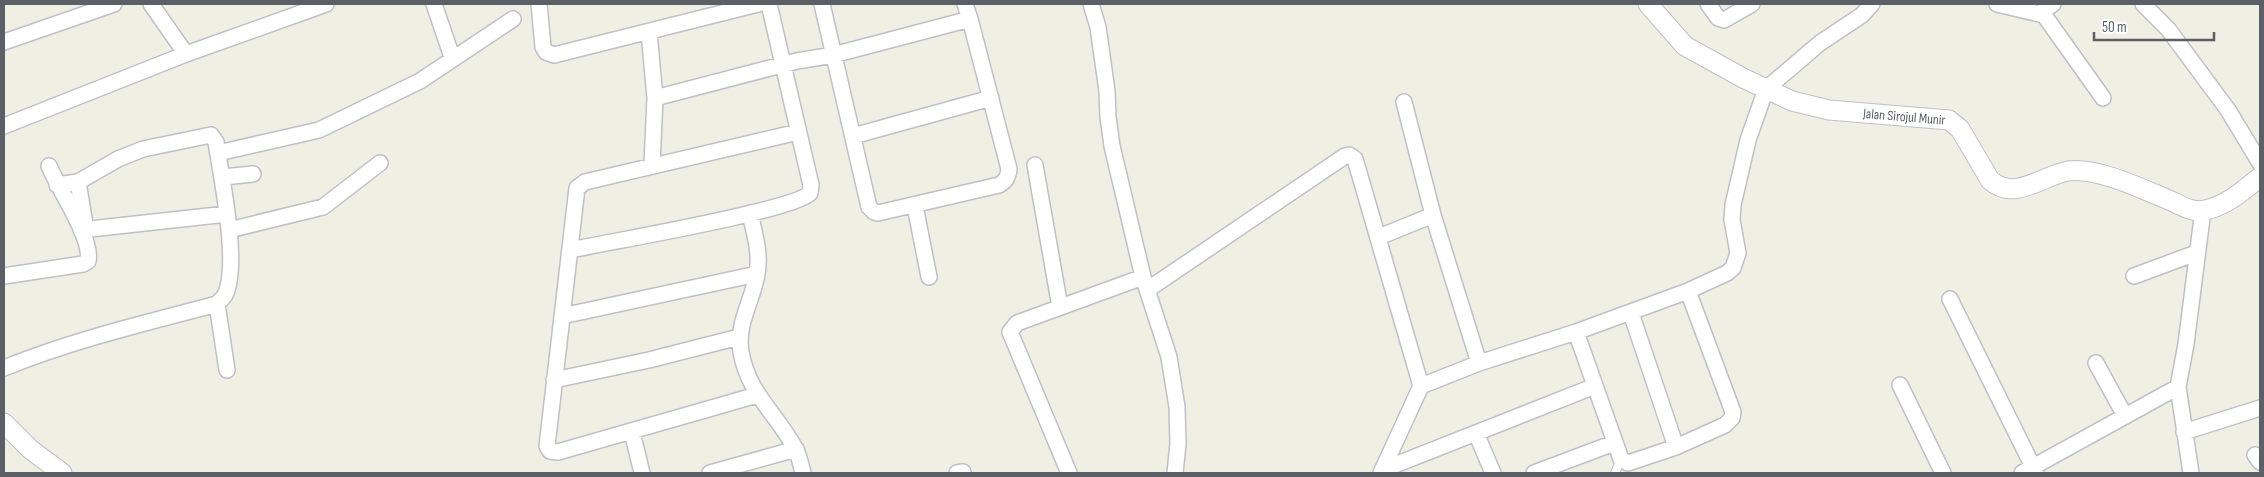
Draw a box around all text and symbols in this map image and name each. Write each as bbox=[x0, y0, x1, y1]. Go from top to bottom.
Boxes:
scale bar bbox=[2094, 10, 2214, 42]
text: 50 m bbox=[2102, 18, 2127, 37]
street label: Jalan Sirojul Munir bbox=[1861, 104, 1946, 128]

